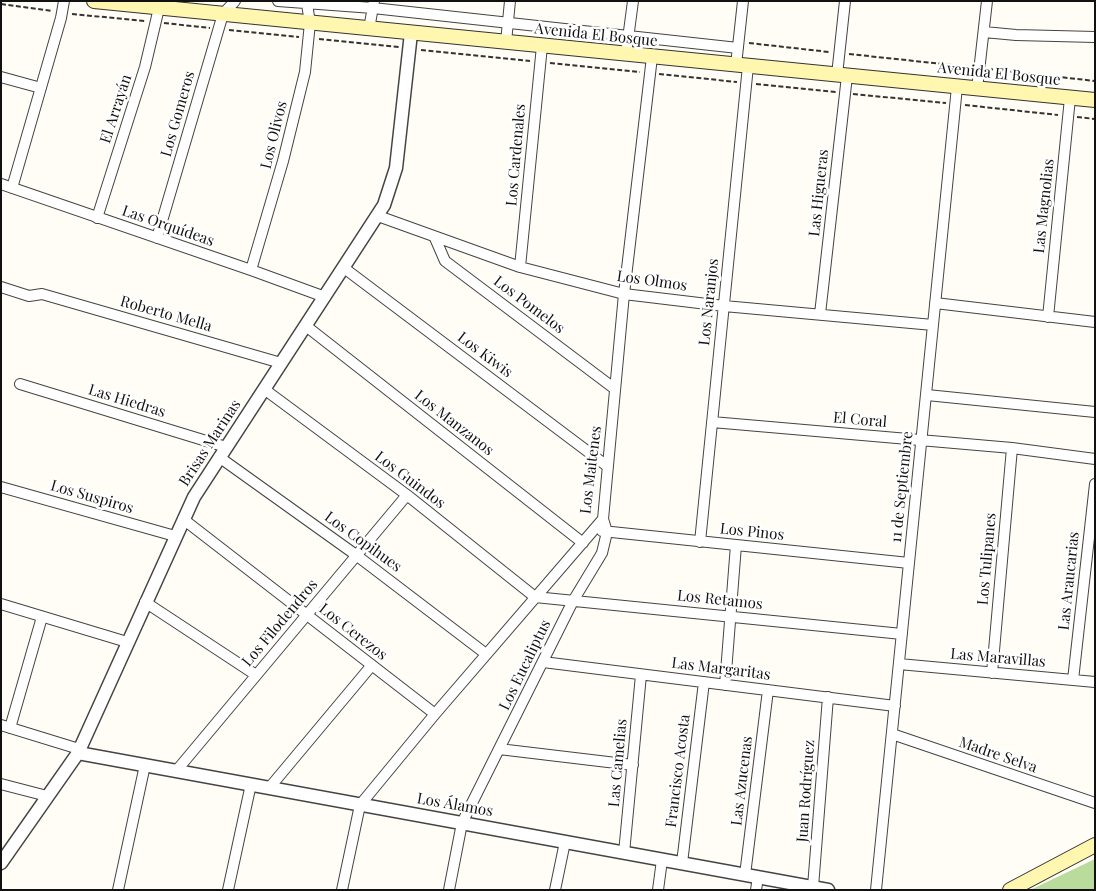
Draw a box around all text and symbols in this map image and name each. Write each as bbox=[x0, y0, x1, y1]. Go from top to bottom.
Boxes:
street label: Avenida El Bosque bbox=[534, 20, 658, 50]
street label: Avenida El Bosque bbox=[937, 59, 1061, 89]
street label: Los Gomeros bbox=[157, 69, 199, 159]
street label: El Arrayán bbox=[96, 72, 136, 146]
street label: Los Olivos bbox=[257, 99, 291, 171]
street label: Los Cardenales bbox=[503, 103, 529, 207]
street label: Las Higueras bbox=[805, 149, 833, 237]
street label: Las Magnolias bbox=[1030, 158, 1058, 254]
street label: Las Orquídeas bbox=[120, 202, 216, 250]
street label: Los Naranjos bbox=[695, 258, 723, 346]
street label: Los Olmos bbox=[616, 267, 688, 295]
street label: Los Pomelos bbox=[490, 272, 568, 338]
street label: Roberto Mella bbox=[118, 292, 214, 336]
street label: Los Kiwis bbox=[454, 328, 516, 382]
street label: Las Hiedras bbox=[86, 381, 168, 421]
street label: Los Manzanos bbox=[411, 387, 497, 459]
street label: Brisas Marinas bbox=[175, 396, 245, 490]
street label: El Coral bbox=[832, 409, 888, 431]
street label: Los Maitenes bbox=[577, 425, 605, 515]
street label: 11 de Septiembre bbox=[887, 430, 917, 544]
street label: Los Guindos bbox=[371, 448, 449, 512]
street label: Los Suspiros bbox=[48, 477, 136, 517]
street label: Los Copihues bbox=[321, 508, 405, 576]
street label: Los Tulipanes bbox=[974, 512, 1000, 606]
street label: Los Pinos bbox=[719, 520, 785, 544]
street label: Las Araucarias bbox=[1055, 531, 1083, 631]
street label: Los Filodendros bbox=[238, 576, 322, 670]
street label: Los Retamos bbox=[676, 587, 764, 613]
street label: Los Cerezos bbox=[315, 600, 391, 664]
street label: Los Eucaliptus bbox=[495, 617, 555, 713]
street label: Las Maravillas bbox=[950, 645, 1046, 671]
street label: Las Margaritas bbox=[670, 654, 772, 684]
street label: Francisco Acosta bbox=[662, 713, 694, 829]
street label: Las Camelias bbox=[605, 718, 631, 808]
street label: Madre Selva bbox=[957, 733, 1039, 777]
street label: Las Azucenas bbox=[728, 735, 756, 827]
street label: Juan Rodríguez bbox=[793, 739, 819, 843]
street label: Los Álamos bbox=[416, 789, 494, 821]

